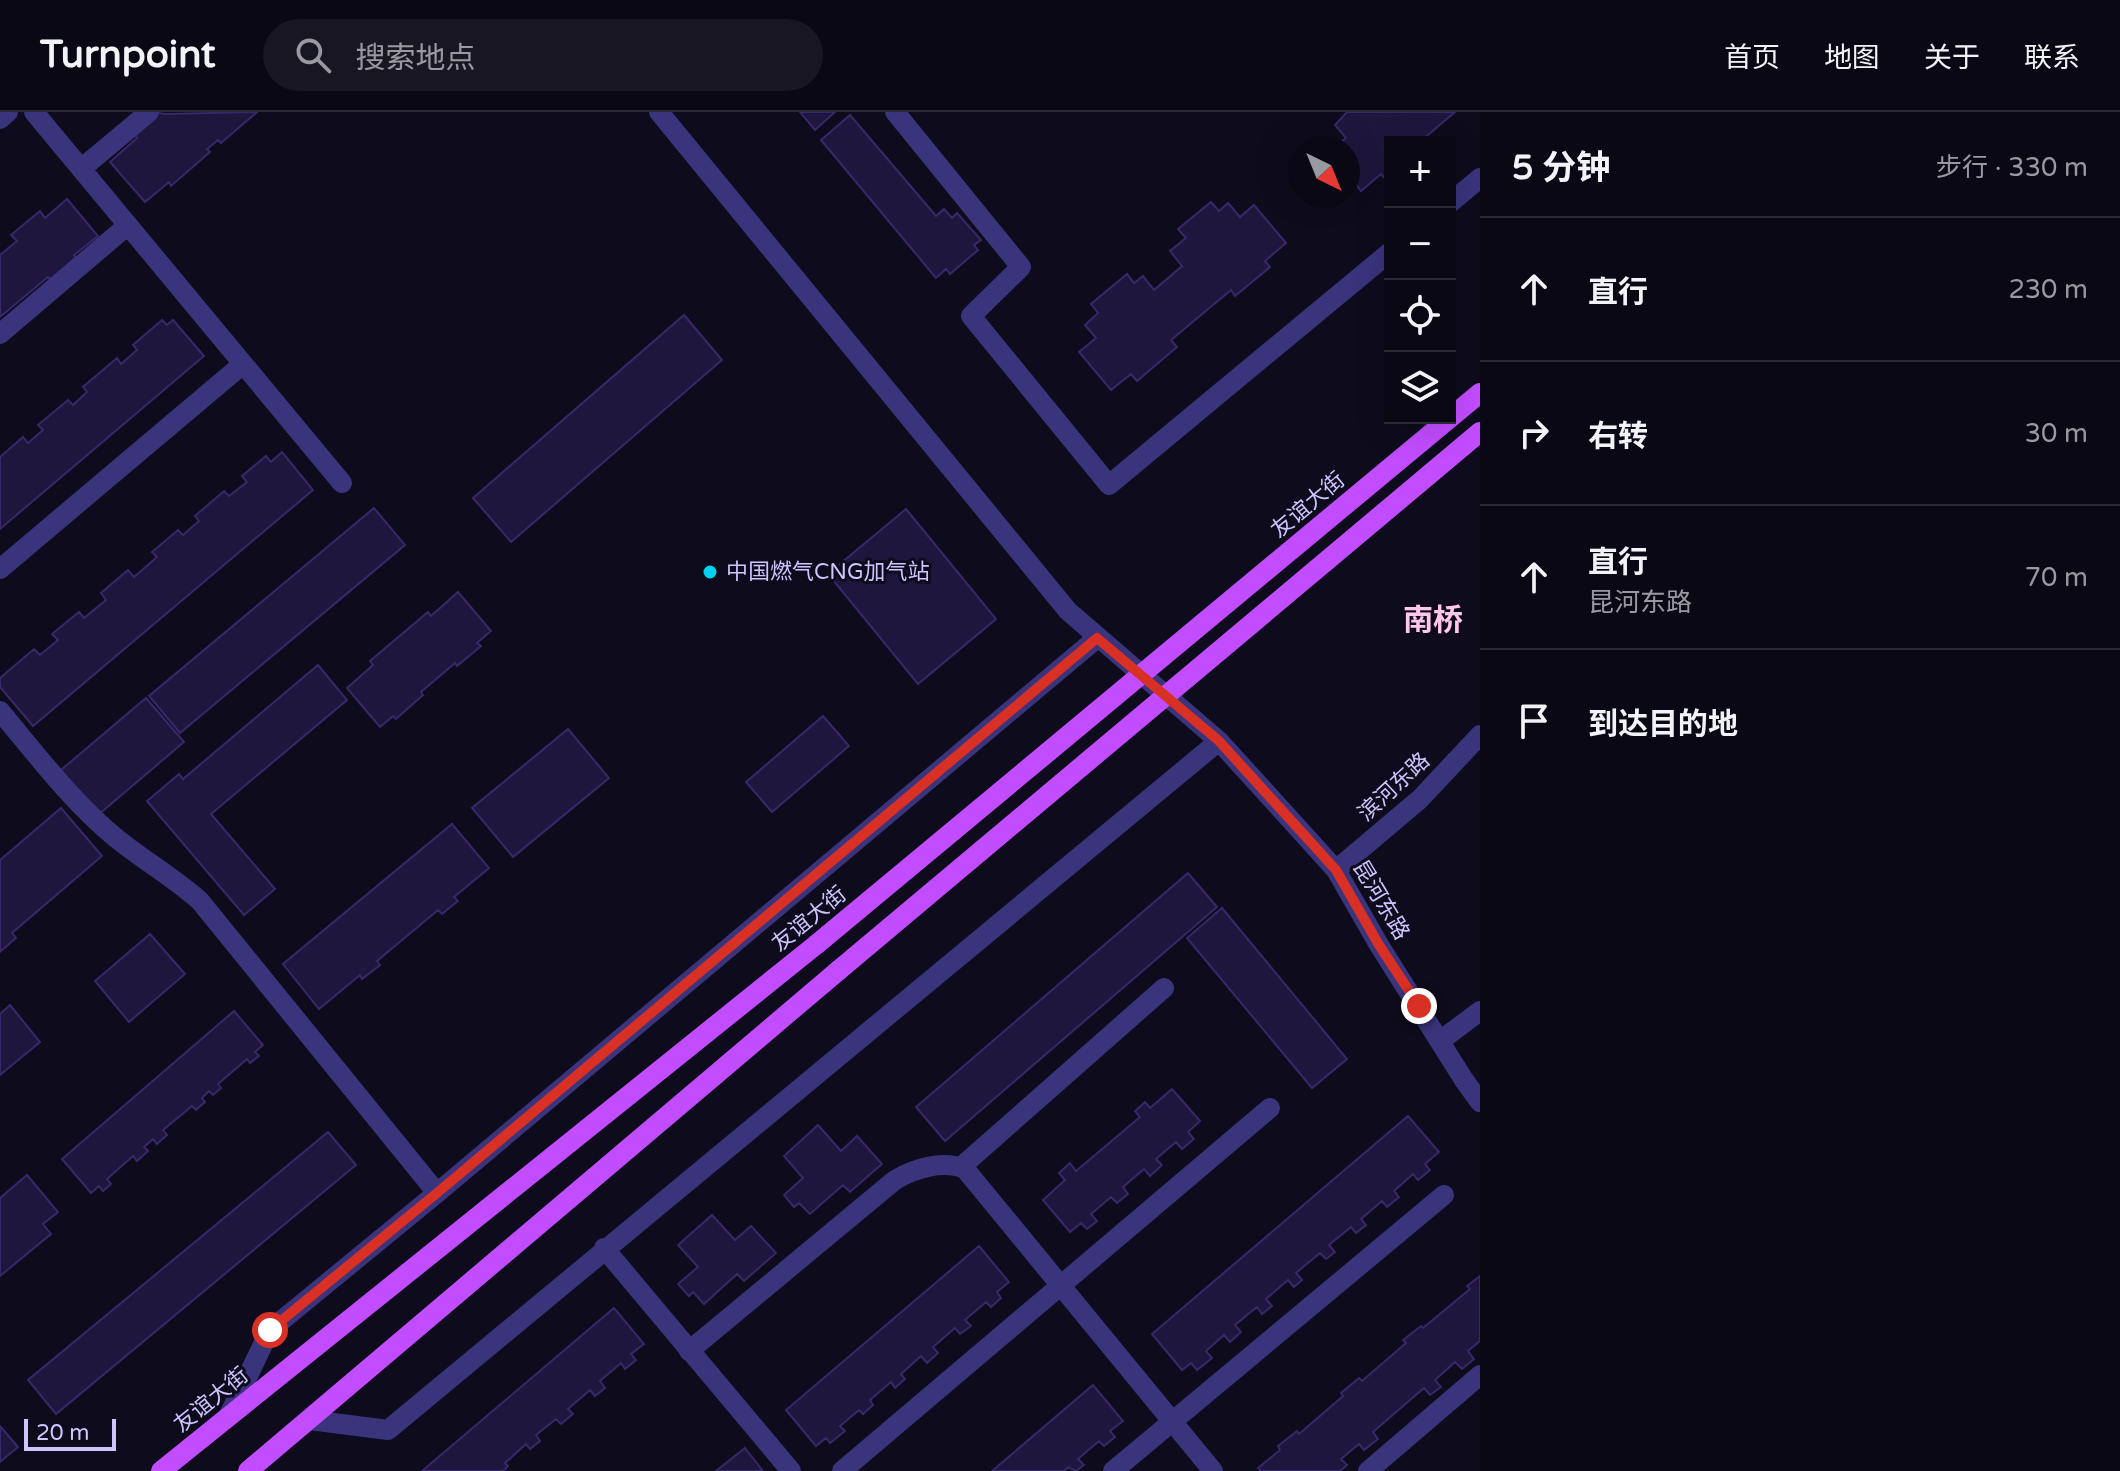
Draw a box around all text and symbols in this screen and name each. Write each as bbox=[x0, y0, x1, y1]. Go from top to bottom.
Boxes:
search box bbox=[263, 19, 823, 91]
text: Turnpoint bbox=[40, 32, 215, 78]
icon: search bbox=[291, 33, 335, 77]
text: 搜索地点 bbox=[355, 40, 475, 77]
text: 首页 bbox=[1724, 41, 1780, 75]
text: 地图 bbox=[1824, 41, 1880, 75]
text: 关于 bbox=[1924, 41, 1980, 75]
text: 联系 bbox=[2024, 41, 2080, 75]
north arrow bbox=[1288, 136, 1360, 208]
map controls bbox=[1384, 136, 1456, 424]
button: + bbox=[1384, 136, 1456, 208]
text: 5 分钟 bbox=[1512, 148, 1610, 189]
text: 步行 · 330 m bbox=[1936, 152, 2088, 183]
button: − bbox=[1384, 208, 1456, 280]
icon: ahead bbox=[1512, 267, 1556, 311]
text: 直行 bbox=[1588, 274, 1648, 311]
text: 230 m bbox=[2008, 274, 2088, 305]
button: locate bbox=[1384, 280, 1456, 352]
button: layers bbox=[1384, 352, 1456, 424]
icon: right bbox=[1512, 411, 1556, 455]
text: 右转 bbox=[1588, 418, 1648, 455]
text: 30 m bbox=[2025, 418, 2088, 449]
street label: 友谊大街 bbox=[1266, 467, 1350, 543]
text: 直行 bbox=[1588, 544, 1648, 581]
icon: ahead bbox=[1512, 555, 1556, 599]
place label: 中国燃气CNG加气站 bbox=[726, 559, 930, 585]
text: 70 m bbox=[2025, 562, 2088, 593]
marker: 中国燃气CNG加气站 bbox=[701, 563, 719, 581]
text: 昆河东路 bbox=[1588, 587, 1692, 618]
district label: 南桥 bbox=[1403, 602, 1463, 639]
icon: arrive bbox=[1512, 699, 1556, 743]
text: 到达目的地 bbox=[1588, 706, 1738, 743]
street label: 滨河东路 bbox=[1353, 747, 1435, 827]
street label: 昆河东路 bbox=[1347, 856, 1415, 944]
street label: 友谊大街 bbox=[767, 881, 851, 957]
route end bbox=[1401, 988, 1437, 1024]
route start bbox=[252, 1312, 288, 1348]
street label: 友谊大街 bbox=[169, 1362, 253, 1438]
scale bar bbox=[24, 1415, 116, 1451]
text: 20 m bbox=[36, 1420, 90, 1446]

